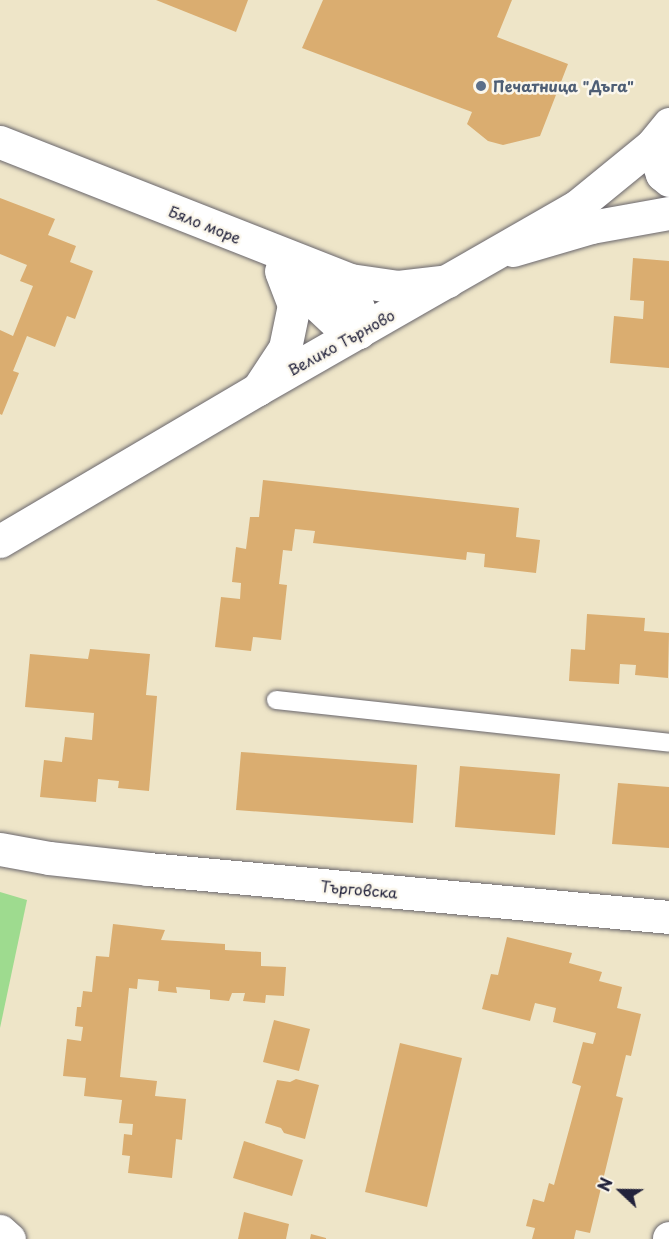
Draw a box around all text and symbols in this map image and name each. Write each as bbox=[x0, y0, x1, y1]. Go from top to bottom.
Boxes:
place label: Печатница "Дъга" bbox=[493, 77, 635, 95]
marker: Печатница "Дъга" bbox=[474, 79, 488, 93]
street label: Бяло море bbox=[167, 201, 243, 247]
street label: Велико Търново bbox=[285, 305, 397, 379]
street label: Търговска bbox=[320, 877, 398, 901]
north arrow bbox=[591, 1161, 651, 1221]
text: N bbox=[591, 1174, 618, 1195]

